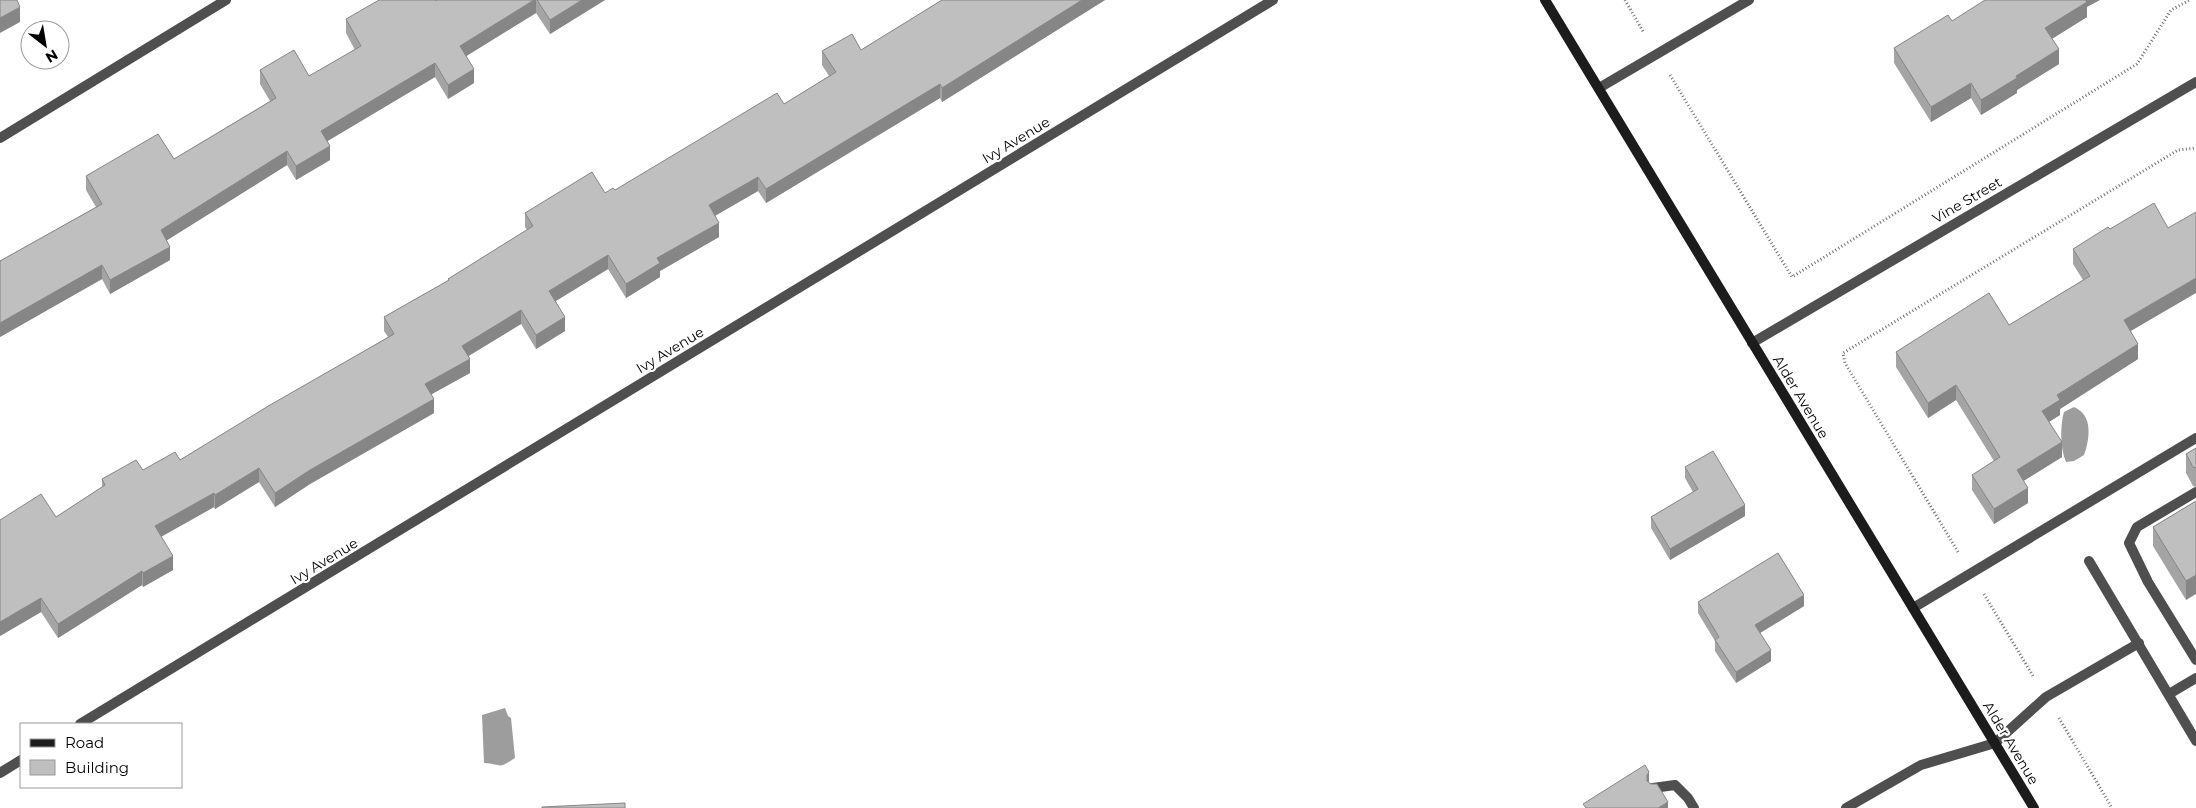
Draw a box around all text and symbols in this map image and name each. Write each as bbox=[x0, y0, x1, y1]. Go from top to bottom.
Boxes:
north arrow bbox=[20, 20, 70, 70]
text: N bbox=[42, 46, 61, 67]
street label: Ivy Avenue bbox=[979, 113, 1053, 167]
street label: Vine Street bbox=[1929, 173, 2005, 227]
street label: Ivy Avenue bbox=[633, 323, 707, 377]
street label: Alder Avenue bbox=[1769, 352, 1833, 442]
street label: Ivy Avenue bbox=[287, 534, 361, 588]
street label: Alder Avenue bbox=[1979, 698, 2043, 788]
legend bbox=[20, 723, 182, 788]
text: Road bbox=[65, 733, 104, 752]
text: Building bbox=[65, 758, 129, 777]

